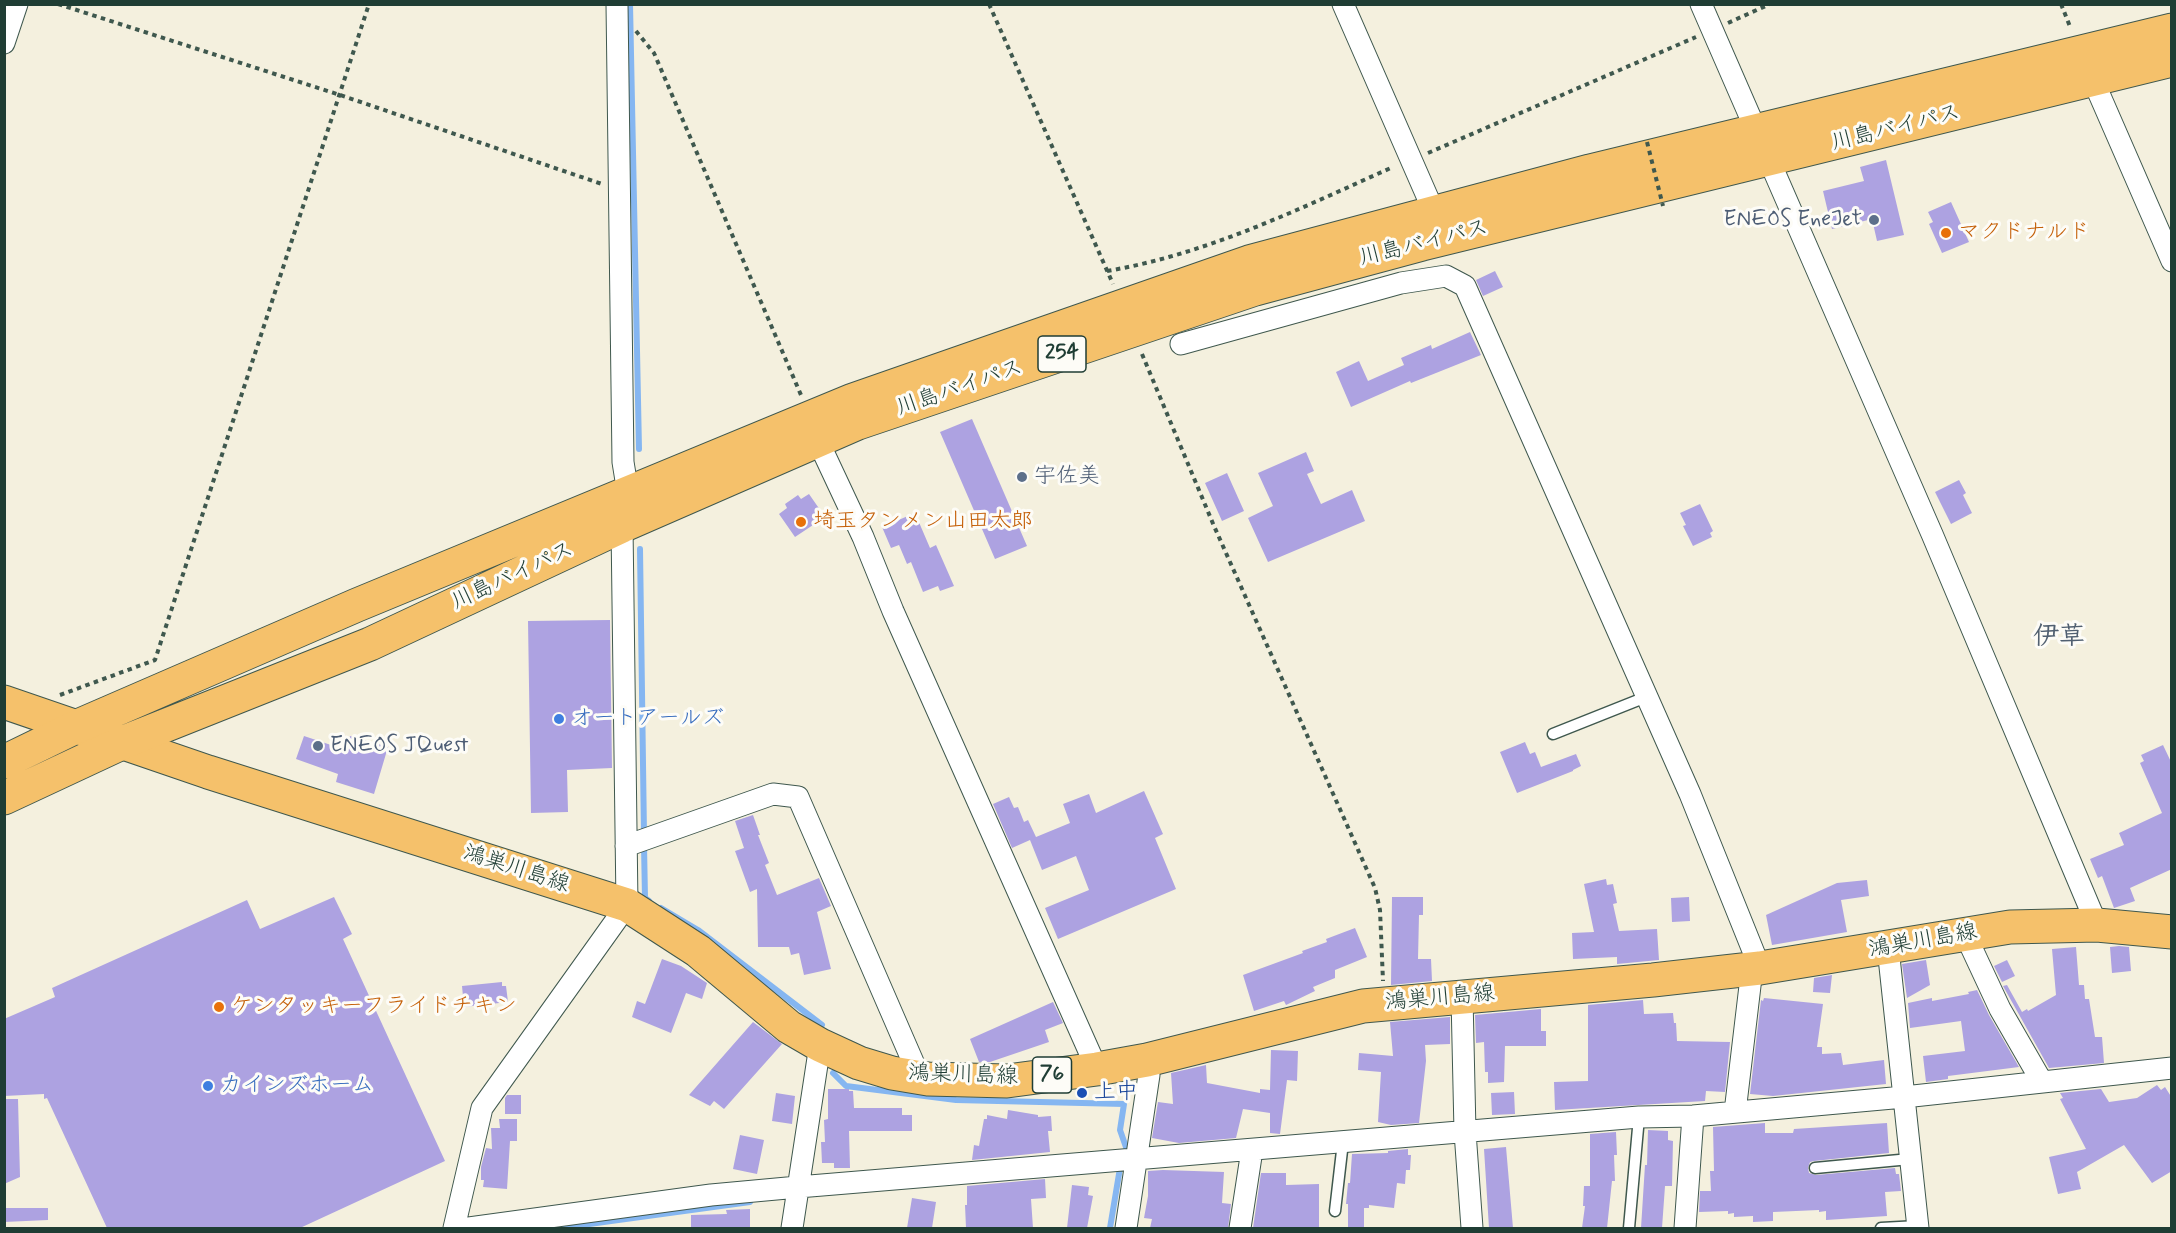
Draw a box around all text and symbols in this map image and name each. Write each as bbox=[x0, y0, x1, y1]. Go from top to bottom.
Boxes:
street label: 川島バイパス bbox=[1829, 100, 1963, 158]
place label: ENEOS EneJet bbox=[1724, 207, 1862, 233]
marker: ENEOS EneJet bbox=[1867, 213, 1881, 227]
street label: 川島バイパス bbox=[1357, 215, 1491, 273]
place label: マクドナルド bbox=[1958, 220, 2090, 246]
marker: マクドナルド bbox=[1939, 226, 1953, 240]
road number: 254 bbox=[1038, 336, 1086, 372]
street label: 川島バイパス bbox=[893, 355, 1027, 423]
place label: 宇佐美 bbox=[1034, 464, 1100, 490]
marker: 宇佐美 bbox=[1015, 470, 1029, 484]
place label: 埼玉タンメン山田太郎 bbox=[813, 509, 1033, 535]
marker: 埼玉タンメン山田太郎 bbox=[794, 515, 808, 529]
street label: 川島バイパス bbox=[448, 537, 578, 617]
district label: 伊草 bbox=[2033, 623, 2085, 655]
place label: オートアールズ bbox=[571, 706, 724, 732]
marker: オートアールズ bbox=[552, 712, 566, 726]
place label: ENEOS JQuest bbox=[330, 733, 468, 759]
marker: ENEOS JQuest bbox=[311, 739, 325, 753]
street label: 鴻巣川島線 bbox=[460, 840, 572, 900]
street label: 鴻巣川島線 bbox=[1867, 919, 1979, 965]
street label: 鴻巣川島線 bbox=[1384, 981, 1496, 1017]
place label: ケンタッキーフライドチキン bbox=[231, 994, 517, 1020]
marker: ケンタッキーフライドチキン bbox=[212, 1000, 226, 1014]
road number: 76 bbox=[1032, 1057, 1072, 1093]
street label: 鴻巣川島線 bbox=[908, 1061, 1018, 1091]
place label: カインズホーム bbox=[220, 1073, 374, 1099]
marker: カインズホーム bbox=[201, 1079, 215, 1093]
place label: 上中 bbox=[1094, 1080, 1138, 1106]
marker: 上中 bbox=[1075, 1086, 1089, 1100]

